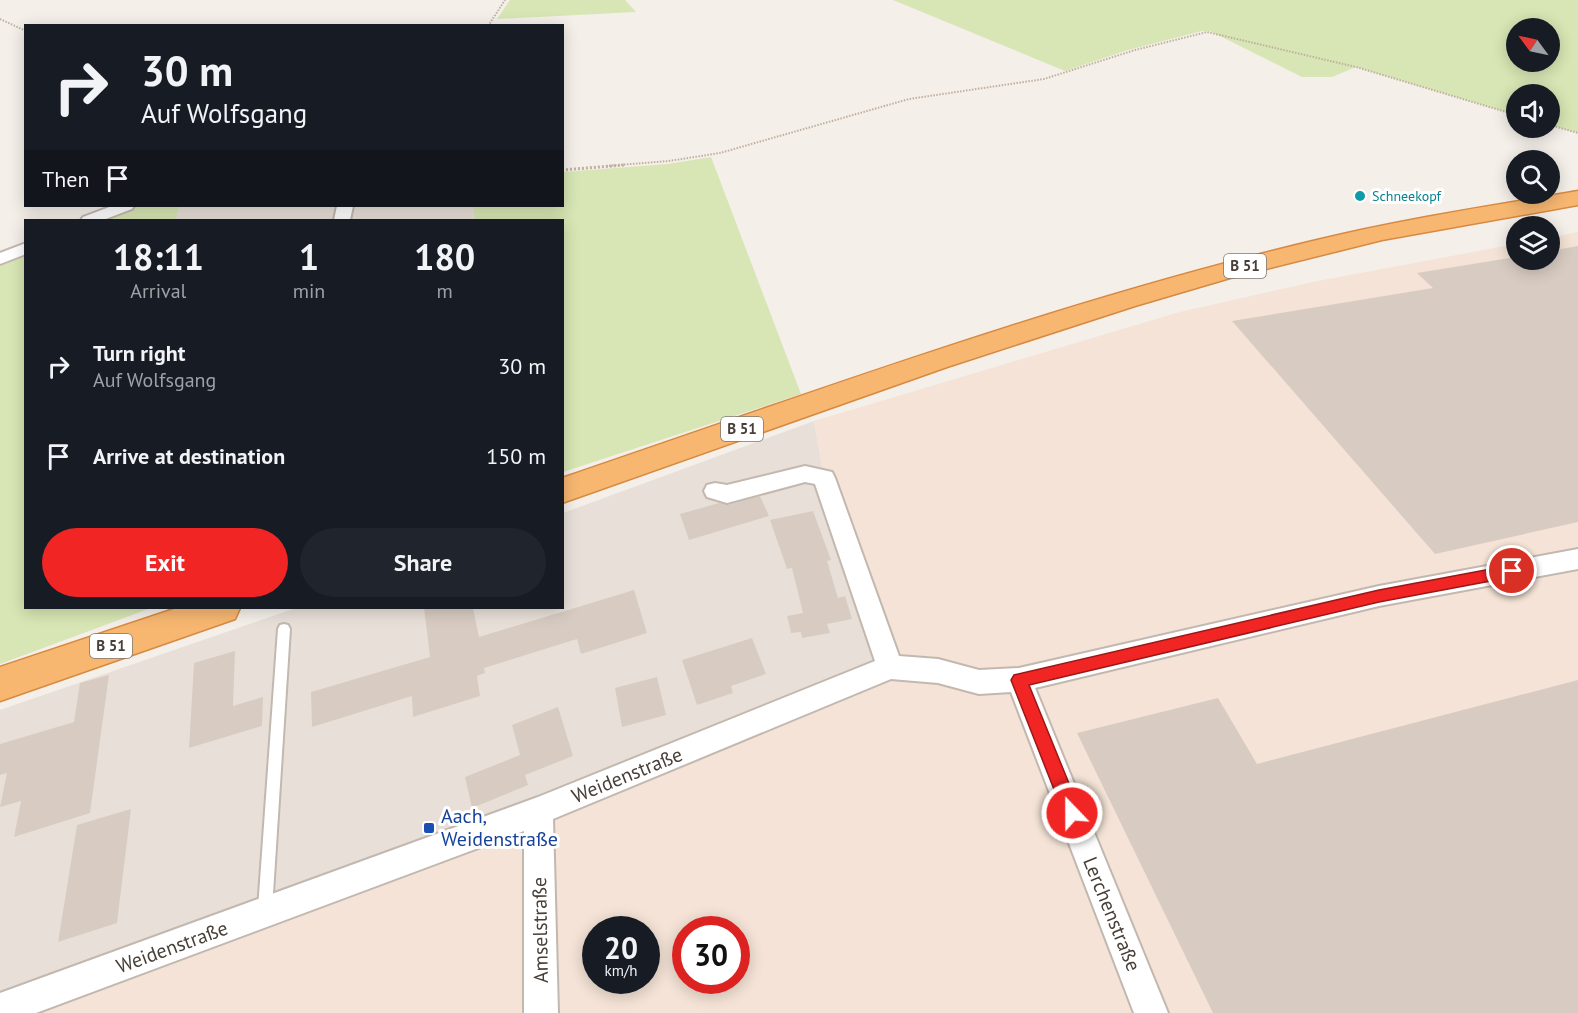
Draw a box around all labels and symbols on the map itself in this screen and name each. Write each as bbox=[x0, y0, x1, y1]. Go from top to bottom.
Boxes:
north arrow bbox=[1506, 18, 1560, 72]
place label: Schneekopf bbox=[1372, 187, 1442, 205]
marker: Schneekopf bbox=[1353, 189, 1367, 203]
road number: B 51 bbox=[1224, 254, 1266, 278]
road number: B 51 bbox=[721, 417, 763, 441]
pin bbox=[1486, 545, 1537, 596]
road number: B 51 bbox=[90, 634, 132, 658]
street label: Weidenstraße bbox=[568, 741, 686, 809]
position arrow bbox=[1040, 781, 1104, 845]
place label: Aach, Weidenstraße bbox=[441, 803, 558, 852]
marker: Aach, Weidenstraße bbox=[422, 821, 436, 835]
street label: Lerchenstraße bbox=[1077, 853, 1147, 975]
street label: Amselstraße bbox=[526, 877, 554, 983]
street label: Weidenstraße bbox=[113, 915, 231, 979]
speed limit sign: 30 bbox=[672, 916, 750, 994]

